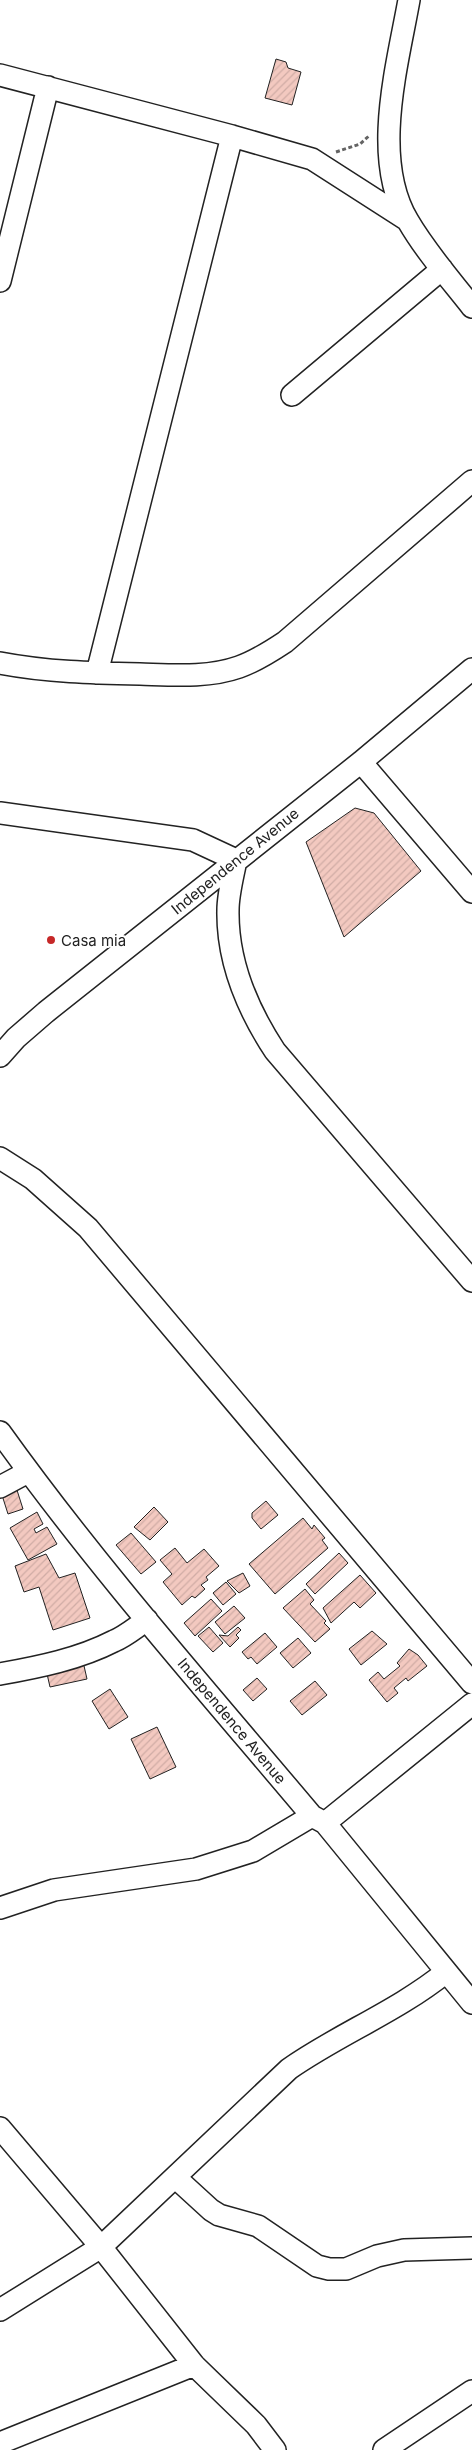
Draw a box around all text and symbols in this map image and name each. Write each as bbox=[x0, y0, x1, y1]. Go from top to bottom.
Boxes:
street label: Independence Avenue bbox=[167, 804, 303, 918]
place label: Casa mia bbox=[61, 931, 126, 950]
marker: Casa mia bbox=[45, 934, 57, 946]
street label: Independence Avenue bbox=[174, 1654, 290, 1788]

